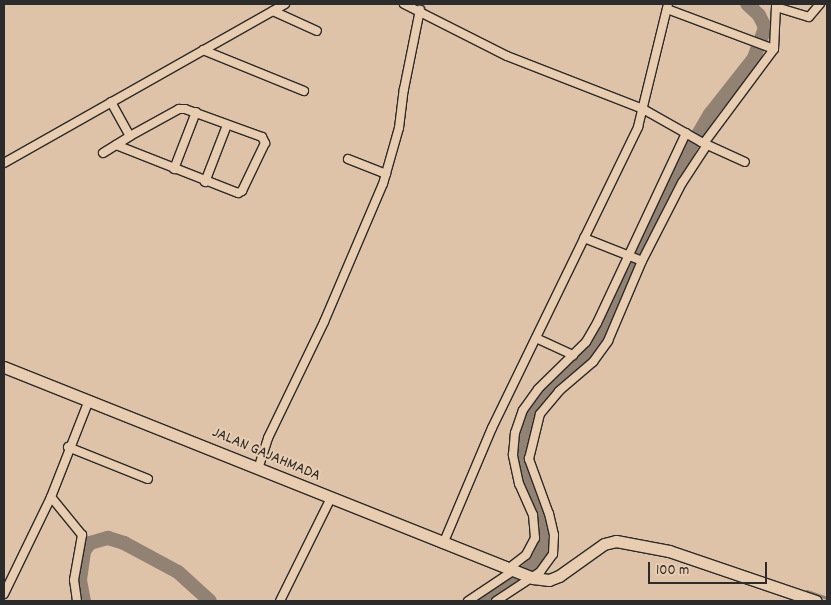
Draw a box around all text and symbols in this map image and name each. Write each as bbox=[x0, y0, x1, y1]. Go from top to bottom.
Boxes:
street label: JALAN GAJAHMADA bbox=[209, 423, 323, 487]
scale bar bbox=[651, 552, 770, 584]
text: 100 m bbox=[656, 560, 689, 582]

